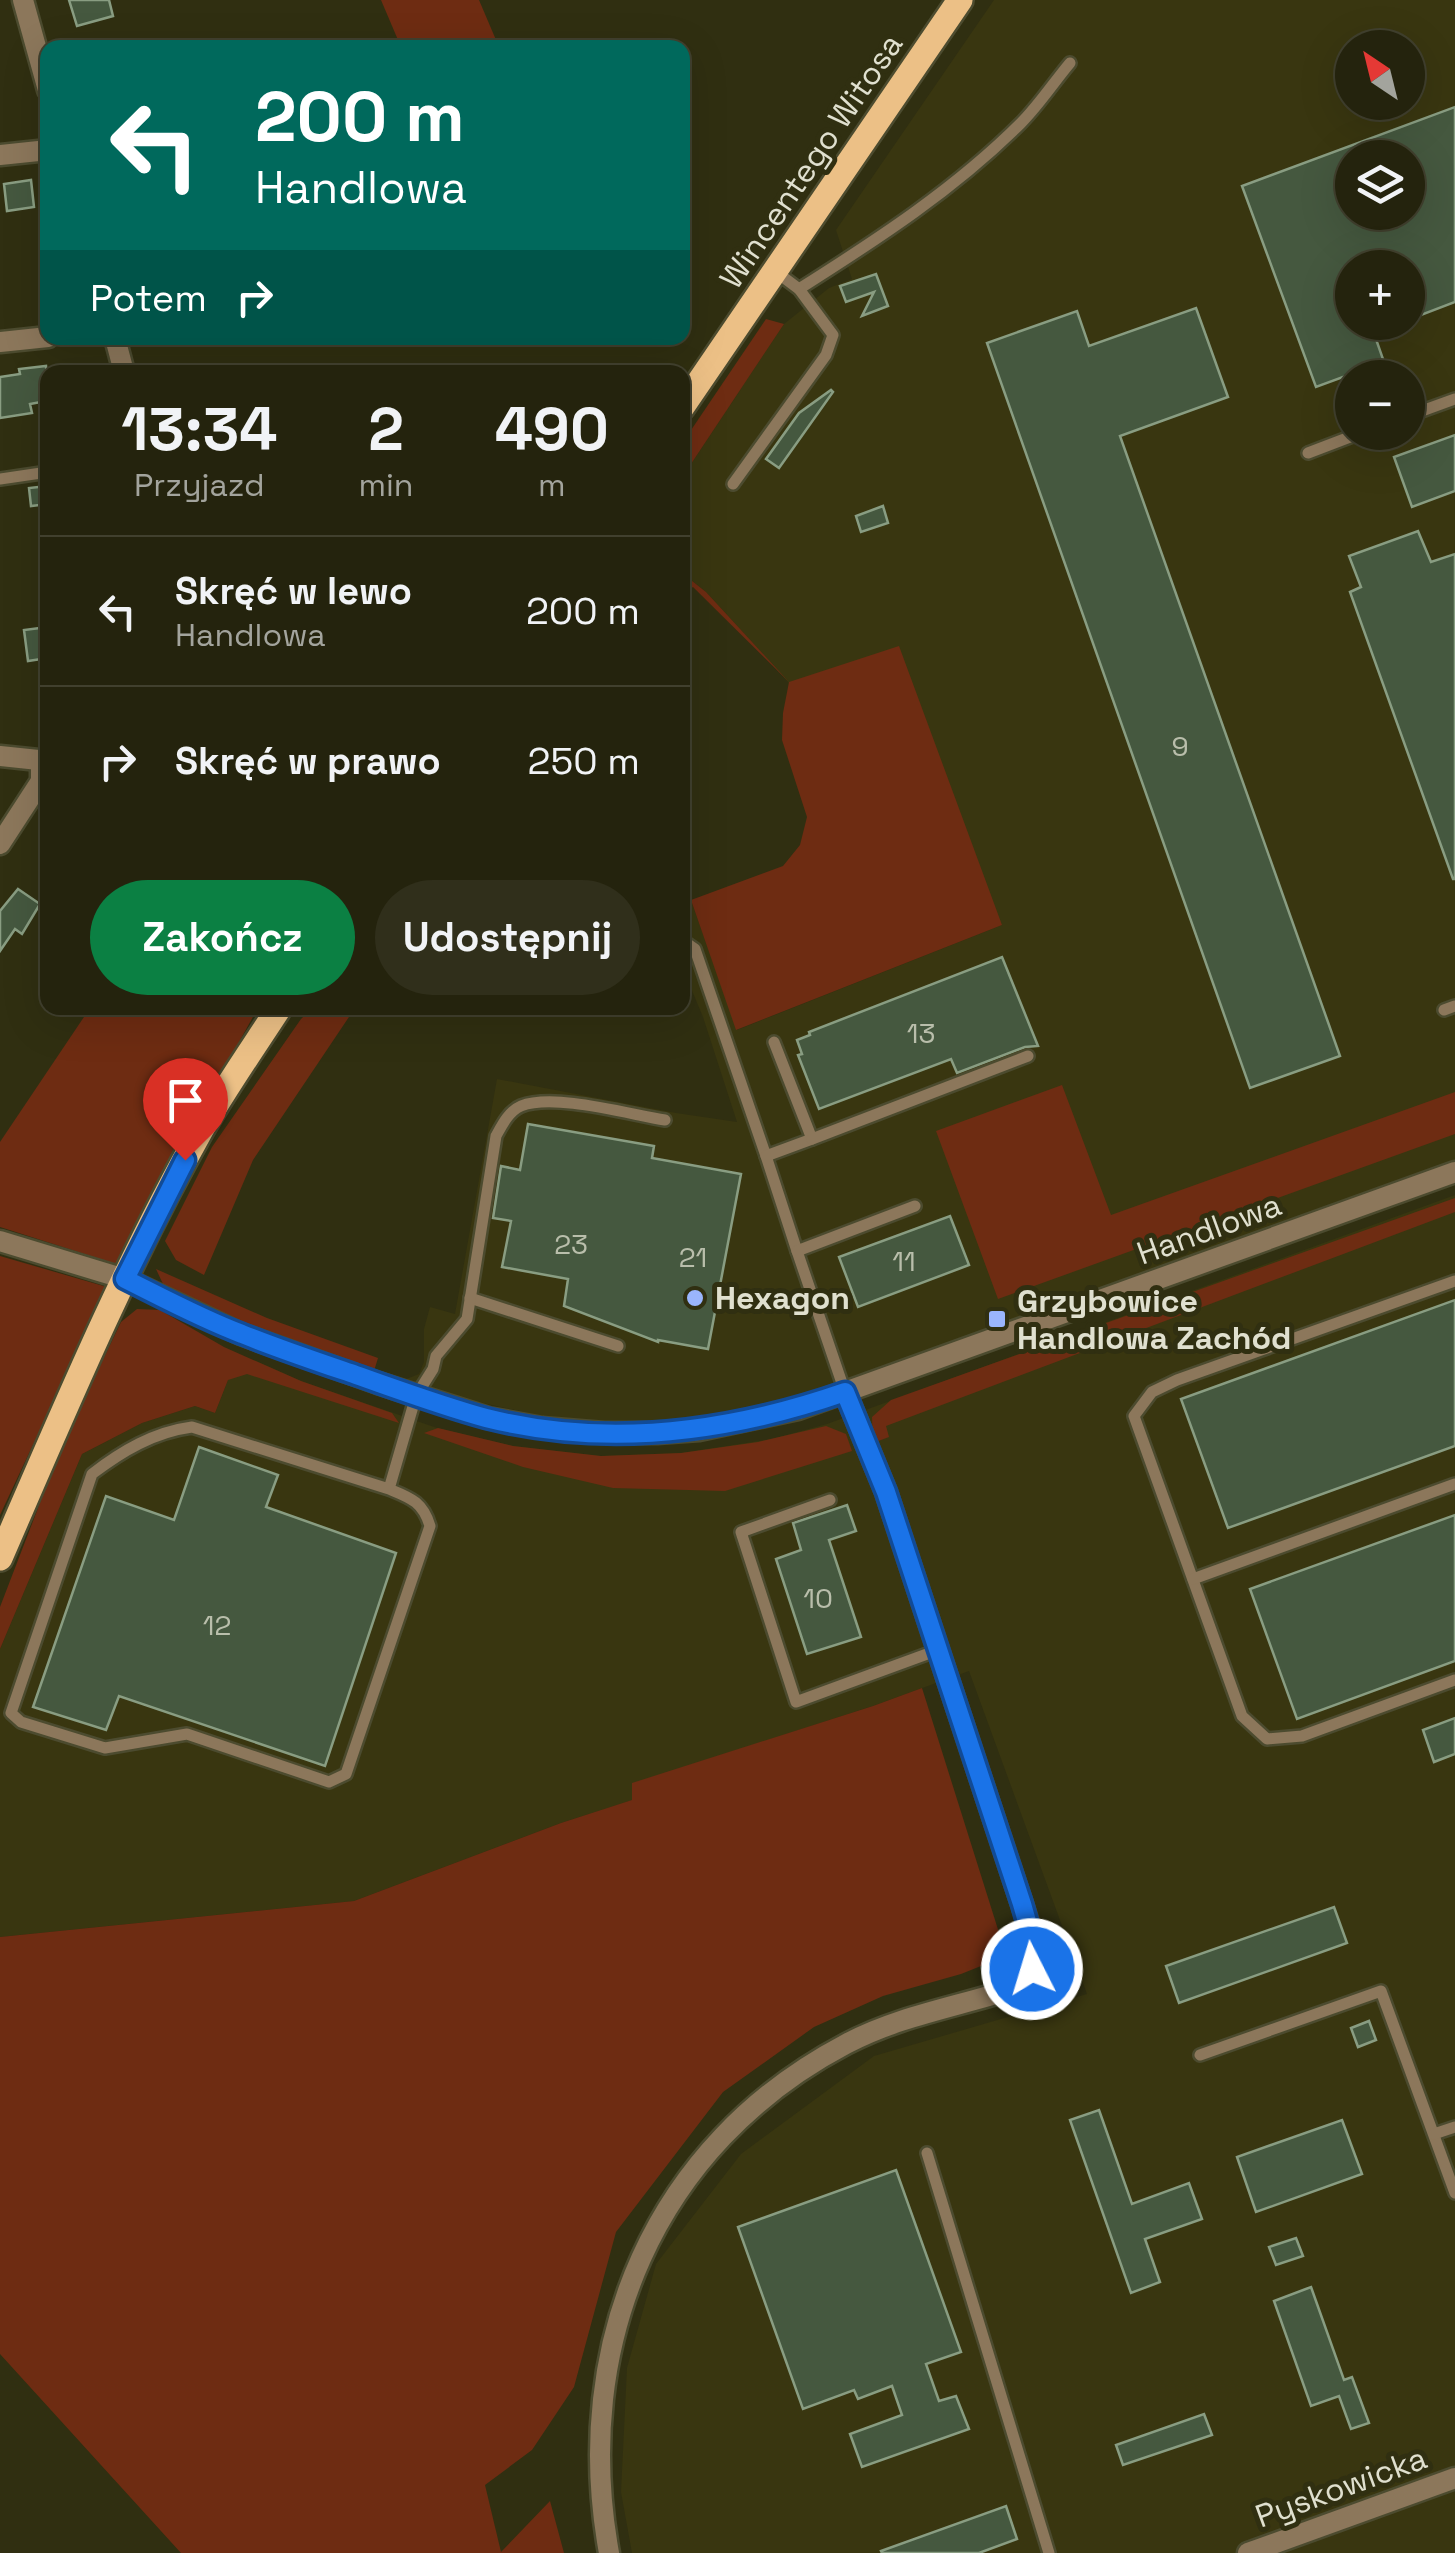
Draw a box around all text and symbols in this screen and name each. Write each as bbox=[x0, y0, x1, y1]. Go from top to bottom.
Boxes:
street label: Wincentego Witosa bbox=[711, 26, 911, 296]
north arrow bbox=[1335, 30, 1425, 120]
map controls bbox=[1335, 30, 1425, 450]
text: 200 m bbox=[255, 72, 465, 161]
icon: left bbox=[90, 80, 220, 210]
button: layers bbox=[1335, 140, 1425, 230]
text: Handlowa bbox=[255, 159, 467, 216]
button: + bbox=[1335, 250, 1425, 340]
icon: right bbox=[227, 270, 282, 325]
text: Potem bbox=[90, 274, 207, 322]
button: − bbox=[1335, 360, 1425, 450]
text: 13:34 bbox=[121, 391, 277, 468]
text: 2 bbox=[368, 391, 404, 468]
text: 490 bbox=[495, 391, 609, 468]
text: Przyjazd bbox=[134, 465, 265, 505]
text: min bbox=[359, 465, 413, 505]
text: m bbox=[538, 465, 566, 505]
text: Skręć w lewo bbox=[175, 567, 412, 615]
icon: left bbox=[90, 584, 145, 639]
text: 200 m bbox=[526, 587, 640, 635]
text: Handlowa bbox=[175, 615, 326, 655]
house number: 9 bbox=[1171, 728, 1189, 764]
icon: right bbox=[90, 734, 145, 789]
text: Skręć w prawo bbox=[175, 737, 441, 785]
text: 250 m bbox=[528, 737, 640, 785]
button: Zakończ bbox=[90, 880, 355, 995]
button: Udostępnij bbox=[375, 880, 640, 995]
house number: 13 bbox=[907, 1015, 935, 1051]
pin bbox=[143, 1058, 228, 1161]
icon: arrive bbox=[158, 1073, 213, 1128]
street label: Handlowa bbox=[1131, 1184, 1287, 1274]
house number: 23 bbox=[554, 1226, 588, 1262]
house number: 21 bbox=[679, 1239, 707, 1275]
house number: 11 bbox=[892, 1243, 916, 1279]
place label: Hexagon bbox=[715, 1278, 850, 1318]
place label: Grzybowice Handlowa Zachód bbox=[1017, 1281, 1291, 1358]
marker: Hexagon bbox=[684, 1287, 706, 1309]
marker: Grzybowice Handlowa Zachód bbox=[986, 1308, 1008, 1330]
house number: 10 bbox=[803, 1580, 833, 1616]
house number: 12 bbox=[203, 1607, 231, 1643]
position arrow bbox=[980, 1917, 1084, 2021]
street label: Pyskowicka bbox=[1250, 2438, 1432, 2536]

